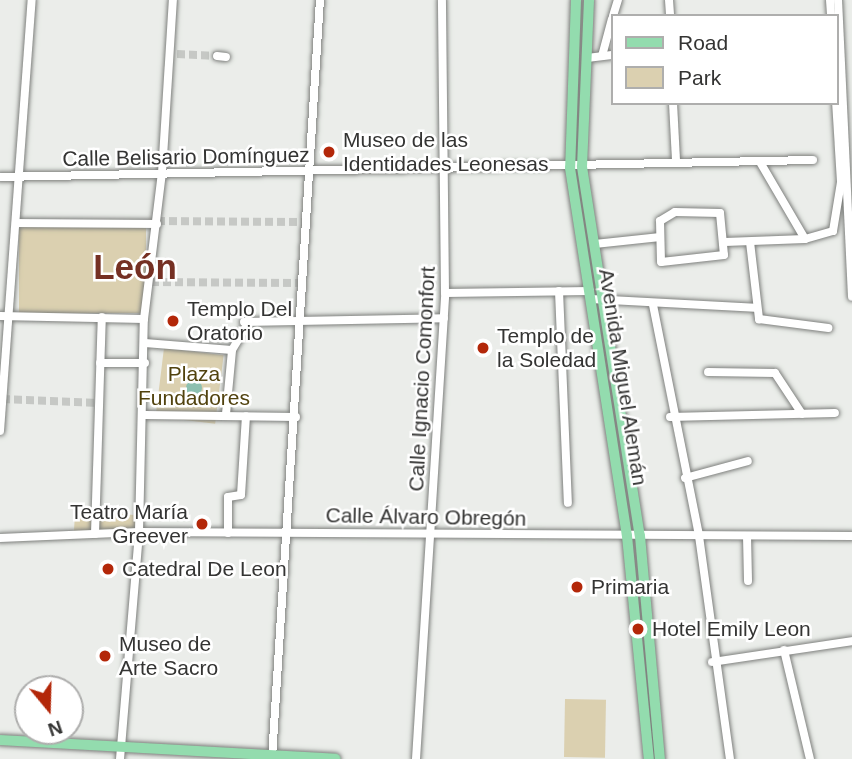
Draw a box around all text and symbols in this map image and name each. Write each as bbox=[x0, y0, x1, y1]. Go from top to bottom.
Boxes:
legend bbox=[610, 14, 838, 105]
text: Road bbox=[678, 31, 728, 54]
text: Park bbox=[678, 66, 721, 89]
place label: Museo de las Identidades Leonesas bbox=[343, 127, 548, 177]
street label: Calle Belisario Domínguez bbox=[62, 142, 310, 172]
marker: Museo de las Identidades Leonesas bbox=[321, 144, 337, 160]
district label: León bbox=[93, 246, 177, 288]
street label: Calle Ignacio Comonfort bbox=[404, 266, 440, 492]
street label: Avenida Miguel Alemán bbox=[593, 266, 653, 488]
place label: Templo Del Oratorio bbox=[187, 296, 292, 346]
marker: Templo Del Oratorio bbox=[165, 313, 181, 329]
place label: Templo de la Soledad bbox=[497, 323, 596, 373]
marker: Templo de la Soledad bbox=[475, 340, 491, 356]
park label: Plaza Fundadores bbox=[138, 361, 250, 411]
place label: Teatro María Greever bbox=[70, 499, 188, 549]
street label: Calle Álvaro Obregón bbox=[325, 503, 527, 531]
marker: Teatro María Greever bbox=[194, 516, 210, 532]
place label: Catedral De Leon bbox=[122, 556, 287, 582]
marker: Catedral De Leon bbox=[100, 561, 116, 577]
place label: Primaria bbox=[591, 574, 669, 600]
marker: Primaria bbox=[569, 579, 585, 595]
place label: Hotel Emily Leon bbox=[652, 616, 811, 642]
marker: Hotel Emily Leon bbox=[630, 621, 646, 637]
place label: Museo de Arte Sacro bbox=[119, 631, 218, 681]
marker: Museo de Arte Sacro bbox=[97, 648, 113, 664]
north arrow bbox=[14, 675, 84, 745]
text: N bbox=[45, 716, 65, 741]

